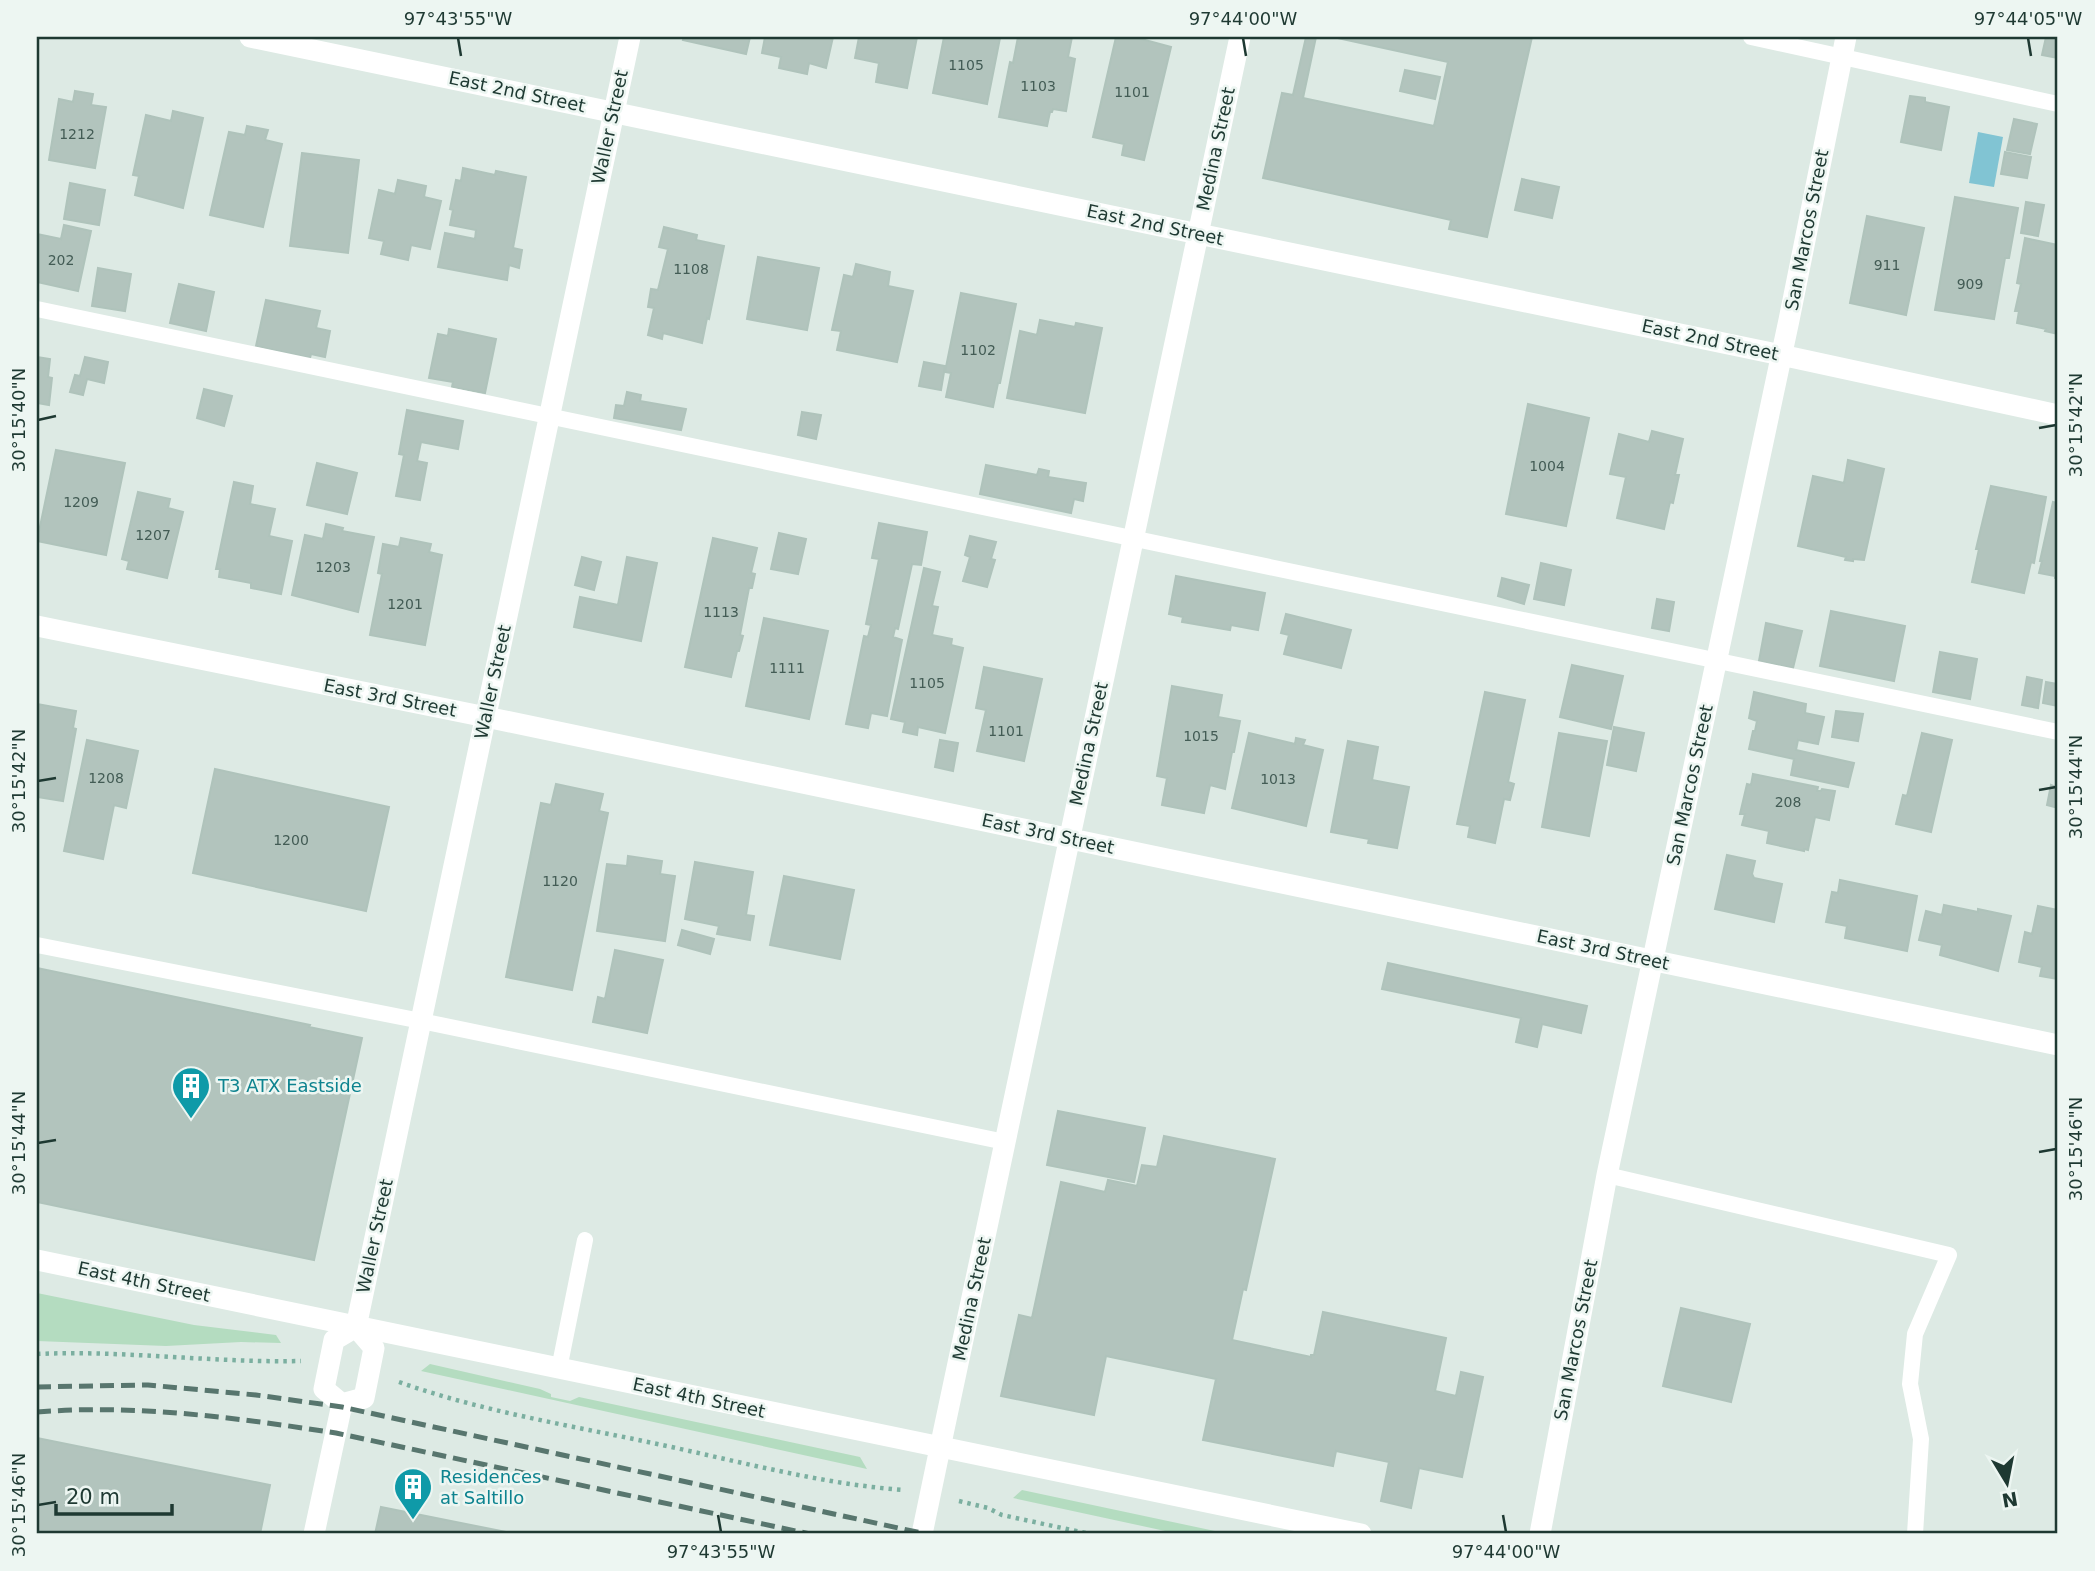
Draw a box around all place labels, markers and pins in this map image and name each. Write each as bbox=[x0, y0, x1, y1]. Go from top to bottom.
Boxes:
building icon: T3 ATX Eastside bbox=[170, 1065, 212, 1120]
place label: T3 ATX Eastside bbox=[217, 1075, 362, 1096]
building icon: Residences at Saltillo bbox=[392, 1466, 434, 1521]
place label: Residences at Saltillo bbox=[440, 1466, 541, 1508]

